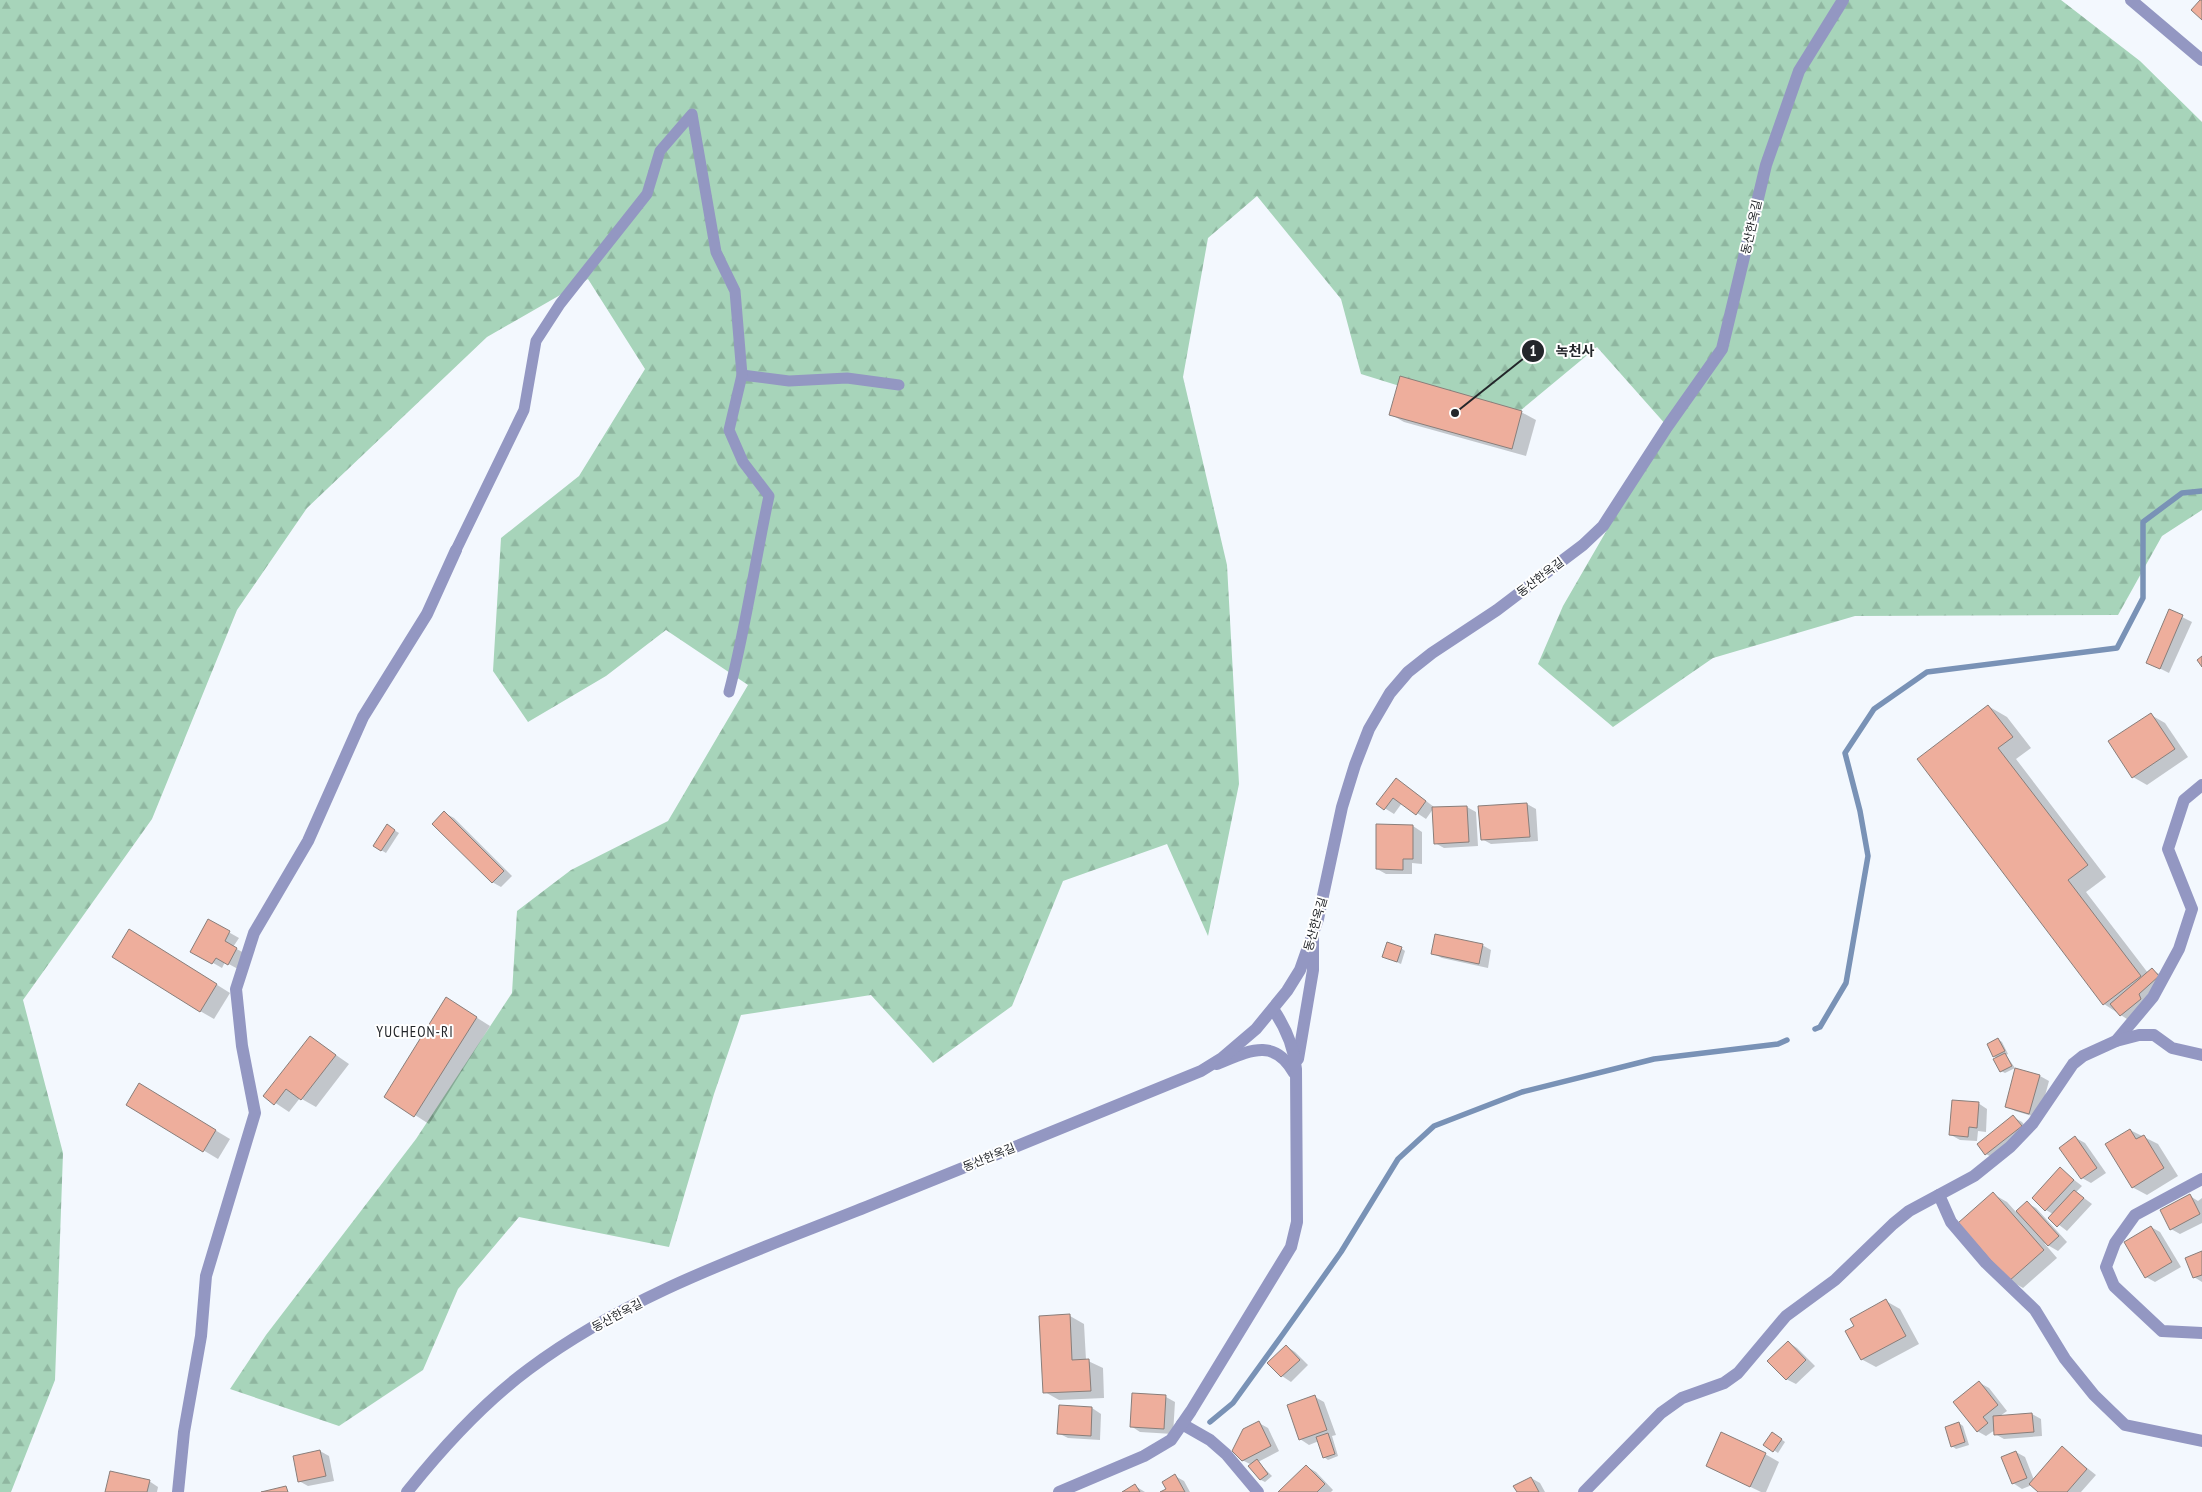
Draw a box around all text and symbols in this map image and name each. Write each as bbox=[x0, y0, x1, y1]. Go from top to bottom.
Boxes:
street label: 동산한옥길 bbox=[1737, 198, 1765, 256]
callout: 녹천사 bbox=[1521, 336, 1605, 365]
text: 1 bbox=[1529, 341, 1537, 360]
text: 녹천사 bbox=[1556, 342, 1594, 360]
street label: 동산한옥길 bbox=[1513, 554, 1567, 600]
street label: 동산한옥길 bbox=[1300, 895, 1330, 953]
district label: YUCHEON-RI bbox=[376, 1022, 454, 1041]
street label: 동산한옥길 bbox=[961, 1140, 1017, 1174]
street label: 동산한옥길 bbox=[589, 1295, 645, 1335]

